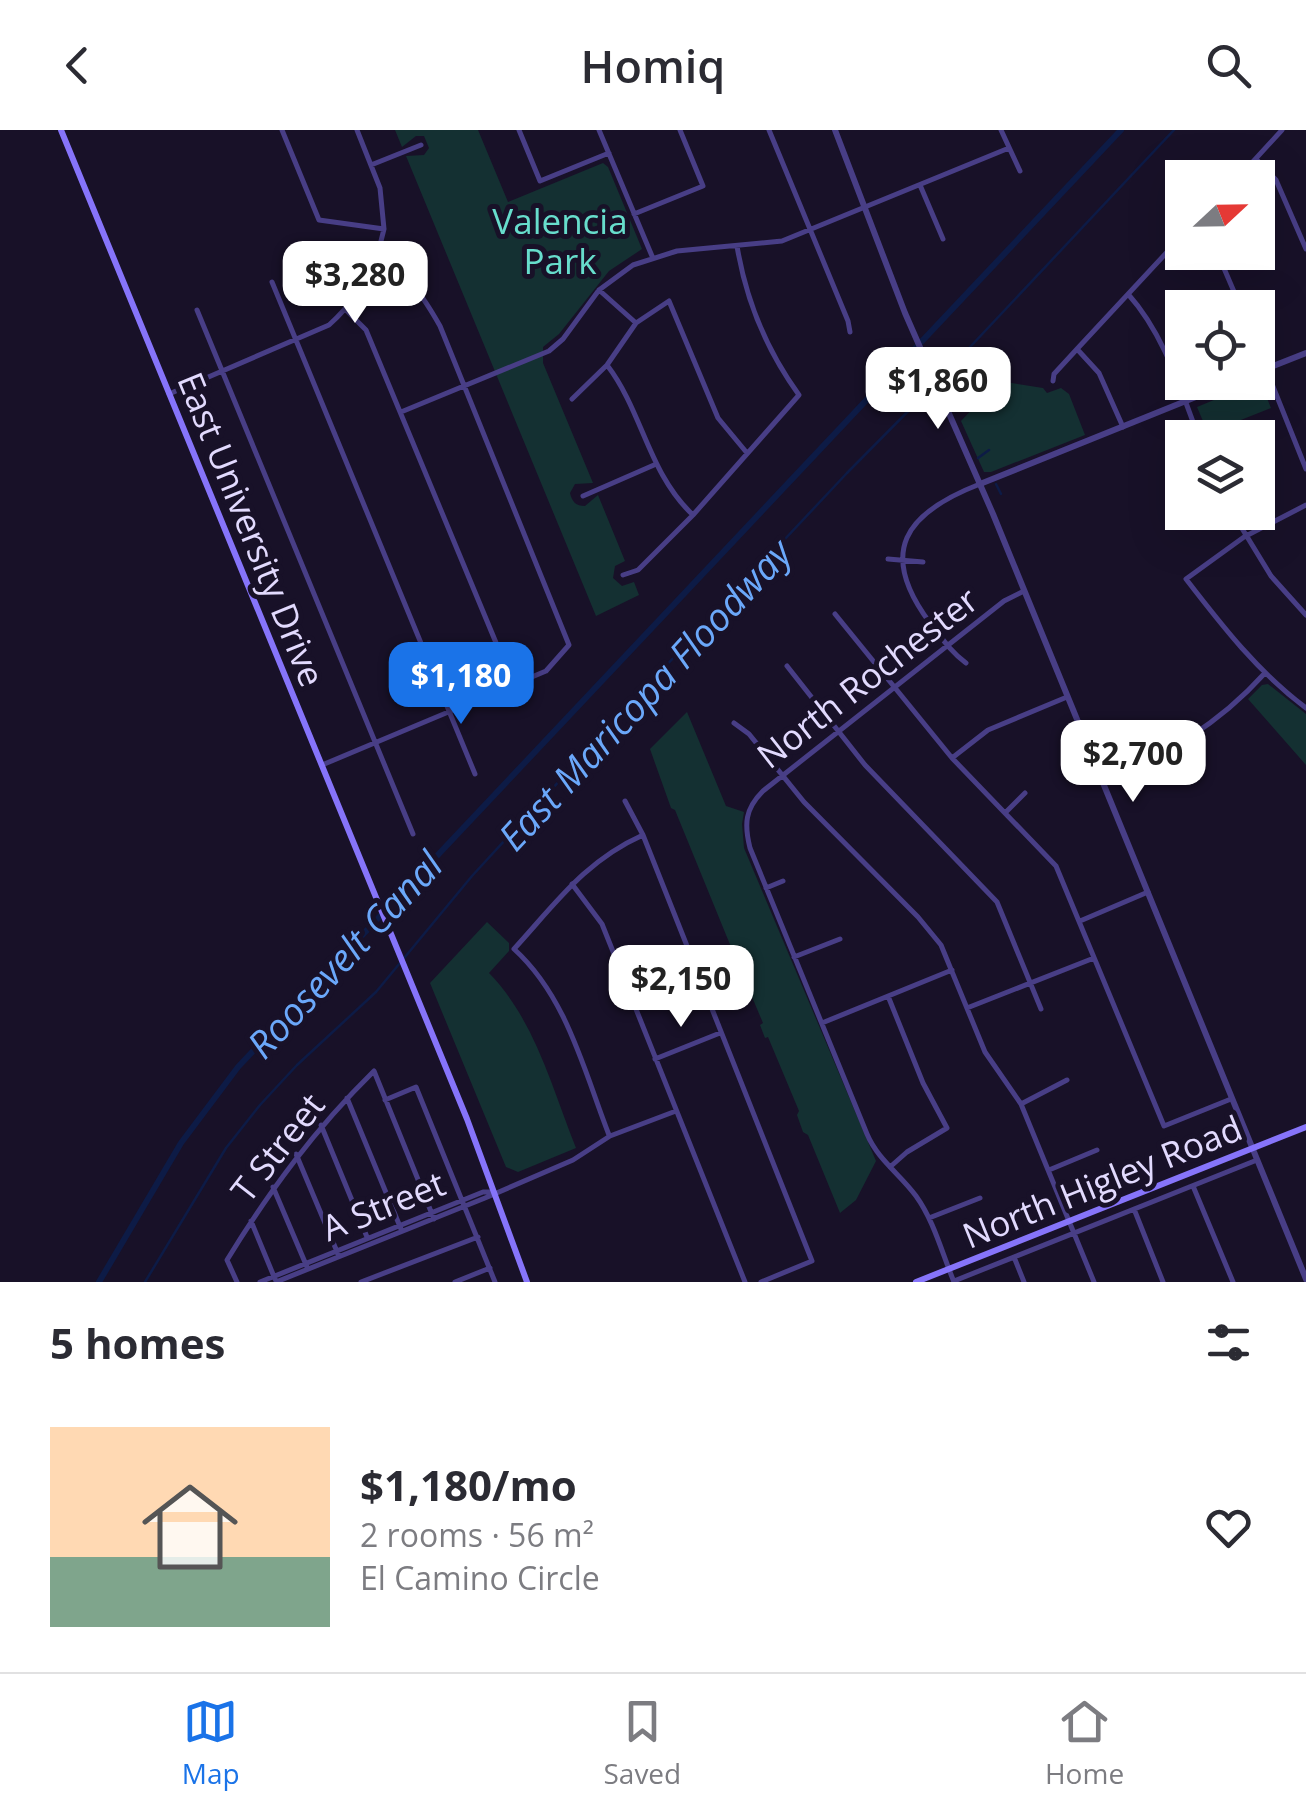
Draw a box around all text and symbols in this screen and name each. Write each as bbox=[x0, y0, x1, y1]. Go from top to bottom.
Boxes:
text: Homiq bbox=[581, 35, 725, 96]
icon: back bbox=[50, 38, 105, 93]
icon: search bbox=[1201, 38, 1256, 93]
north arrow bbox=[1165, 160, 1275, 270]
map controls bbox=[1165, 160, 1275, 530]
park label: Valencia Park bbox=[492, 197, 628, 284]
pin: $3,280 bbox=[274, 241, 436, 326]
text: $3,280 bbox=[305, 252, 405, 295]
button: locate bbox=[1165, 290, 1275, 400]
pin: $1,860 bbox=[857, 347, 1019, 432]
text: $1,860 bbox=[888, 358, 988, 401]
street label: East University Drive bbox=[168, 365, 336, 693]
button: layers bbox=[1165, 420, 1275, 530]
water label: East Maricopa Floodway bbox=[486, 525, 804, 861]
street label: North Rochester bbox=[747, 576, 987, 778]
pin: $1,180 bbox=[380, 642, 542, 727]
text: $1,180 bbox=[411, 653, 511, 696]
pin: $2,700 bbox=[1052, 720, 1214, 805]
text: $2,700 bbox=[1083, 731, 1183, 774]
water label: Roosevelt Canal bbox=[235, 838, 454, 1069]
pin: $2,150 bbox=[600, 945, 762, 1030]
text: $2,150 bbox=[631, 956, 731, 999]
street label: T Street bbox=[220, 1083, 334, 1211]
street label: North Higley Road bbox=[955, 1104, 1249, 1258]
street label: A Street bbox=[314, 1159, 452, 1251]
text: 5 homes bbox=[50, 1314, 225, 1371]
icon: filters bbox=[1201, 1315, 1256, 1370]
text: $1,180/mo bbox=[360, 1456, 577, 1513]
icon: home bbox=[130, 1467, 250, 1587]
icon: heart bbox=[1201, 1500, 1256, 1555]
text: 2 rooms · 56 m² bbox=[360, 1513, 594, 1556]
text: El Camino Circle bbox=[360, 1556, 600, 1599]
tab: Map bbox=[182, 1694, 240, 1792]
tab: Saved bbox=[603, 1694, 681, 1792]
tab: Home bbox=[1045, 1694, 1124, 1792]

